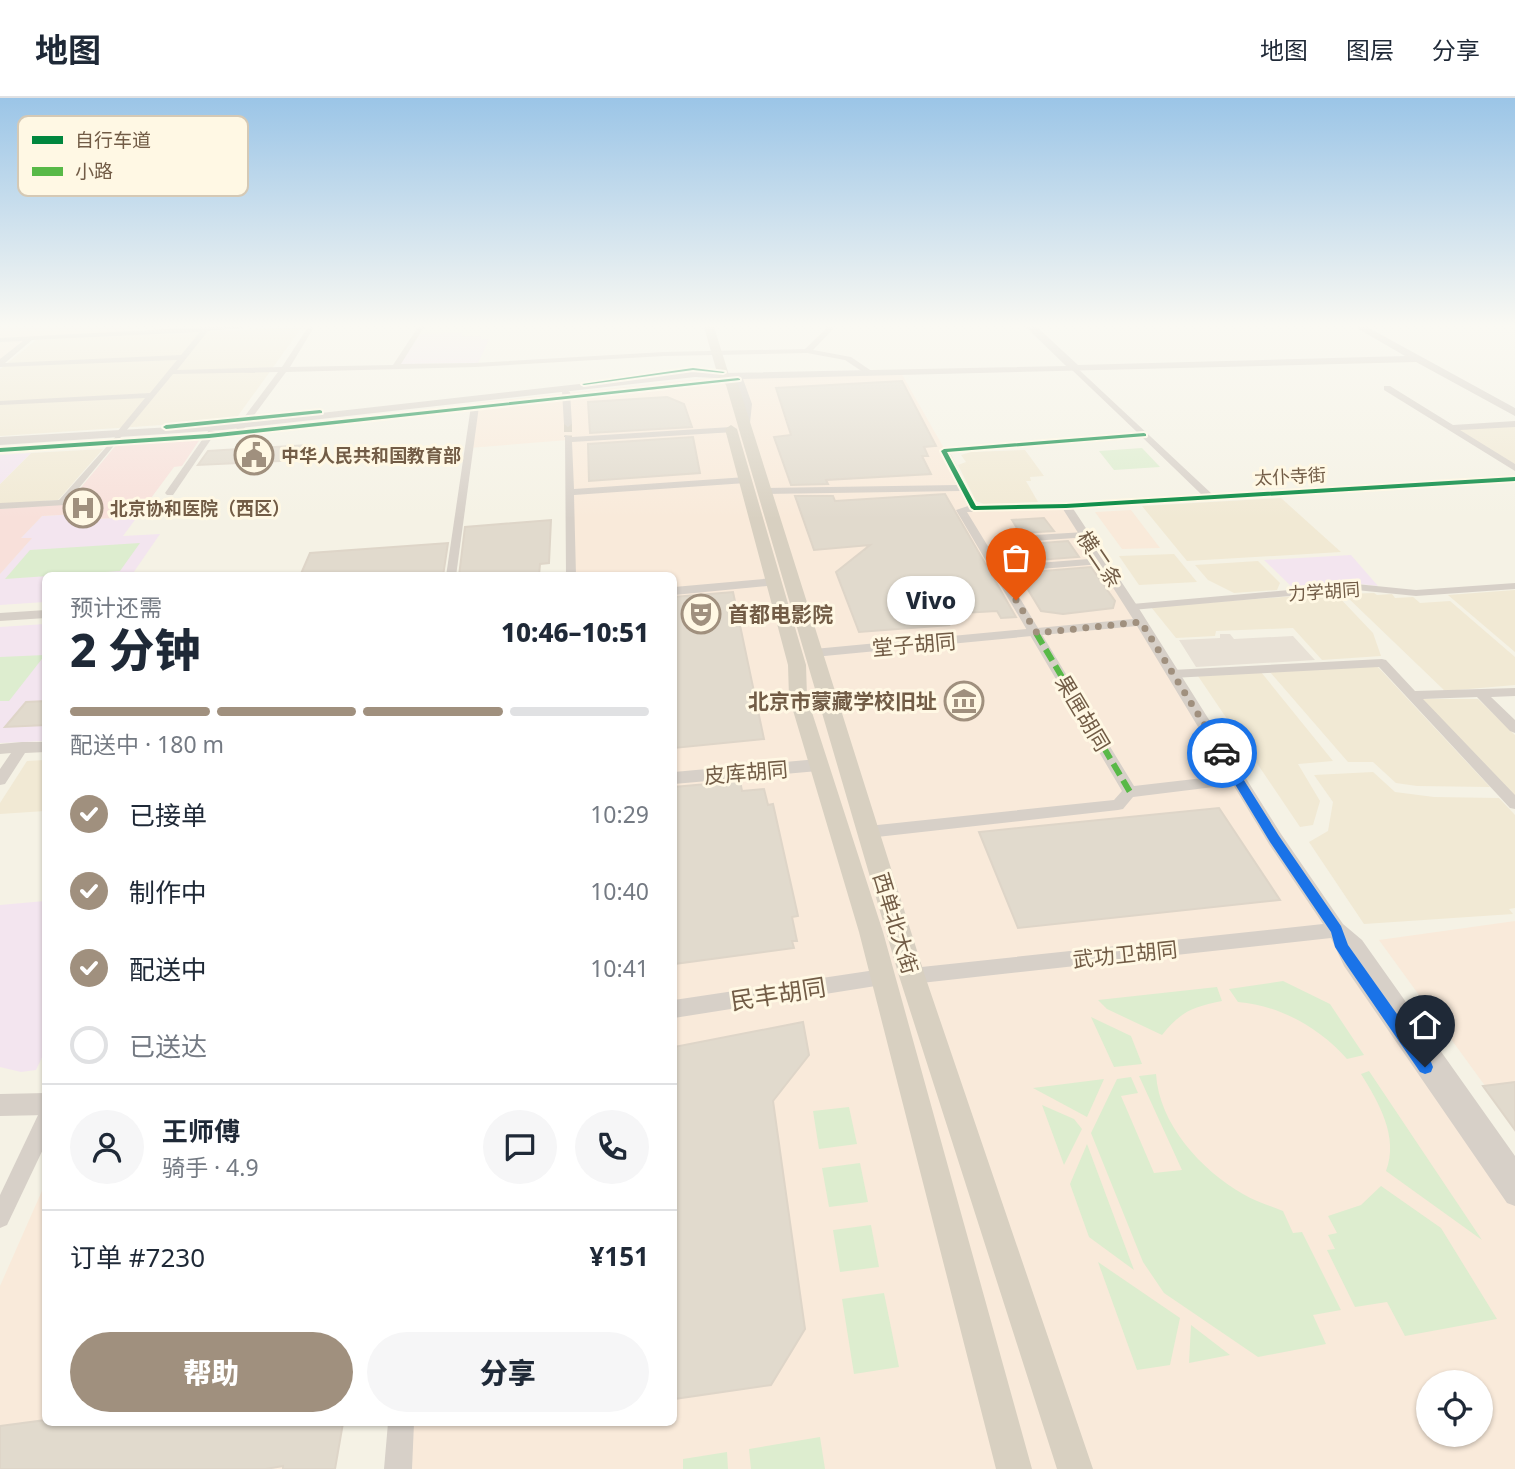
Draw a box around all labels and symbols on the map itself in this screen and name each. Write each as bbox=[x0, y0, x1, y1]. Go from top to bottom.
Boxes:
legend bbox=[18, 116, 248, 196]
text: 自行车道 bbox=[75, 127, 151, 153]
text: 小路 bbox=[75, 158, 113, 184]
public building icon: 中华人民共和国教育部 bbox=[233, 434, 275, 476]
place label: 中华人民共和国教育部 bbox=[281, 443, 461, 467]
street label: 太仆寺街 bbox=[1253, 462, 1327, 490]
hospital icon: 北京协和医院（西区） bbox=[62, 487, 104, 529]
place label: 北京协和医院（西区） bbox=[110, 496, 290, 520]
street label: 横二条 bbox=[1071, 525, 1129, 593]
pin bbox=[986, 528, 1046, 600]
callout: Vivo bbox=[886, 575, 974, 624]
street label: 力学胡同 bbox=[1287, 577, 1361, 605]
theatre icon: 首都电影院 bbox=[680, 593, 722, 635]
place label: 首都电影院 bbox=[728, 600, 833, 628]
street label: 堂子胡同 bbox=[871, 626, 957, 662]
street label: 果匣胡同 bbox=[1049, 670, 1117, 756]
museum icon: 北京市蒙藏学校旧址 bbox=[943, 680, 985, 722]
place label: 北京市蒙藏学校旧址 bbox=[748, 687, 937, 715]
courier bbox=[1187, 718, 1257, 788]
street label: 皮库胡同 bbox=[703, 754, 789, 790]
street label: 西单北大街 bbox=[867, 869, 925, 977]
street label: 武功卫胡同 bbox=[1071, 935, 1179, 973]
street label: 民丰胡同 bbox=[728, 969, 828, 1017]
pin bbox=[1395, 995, 1455, 1067]

